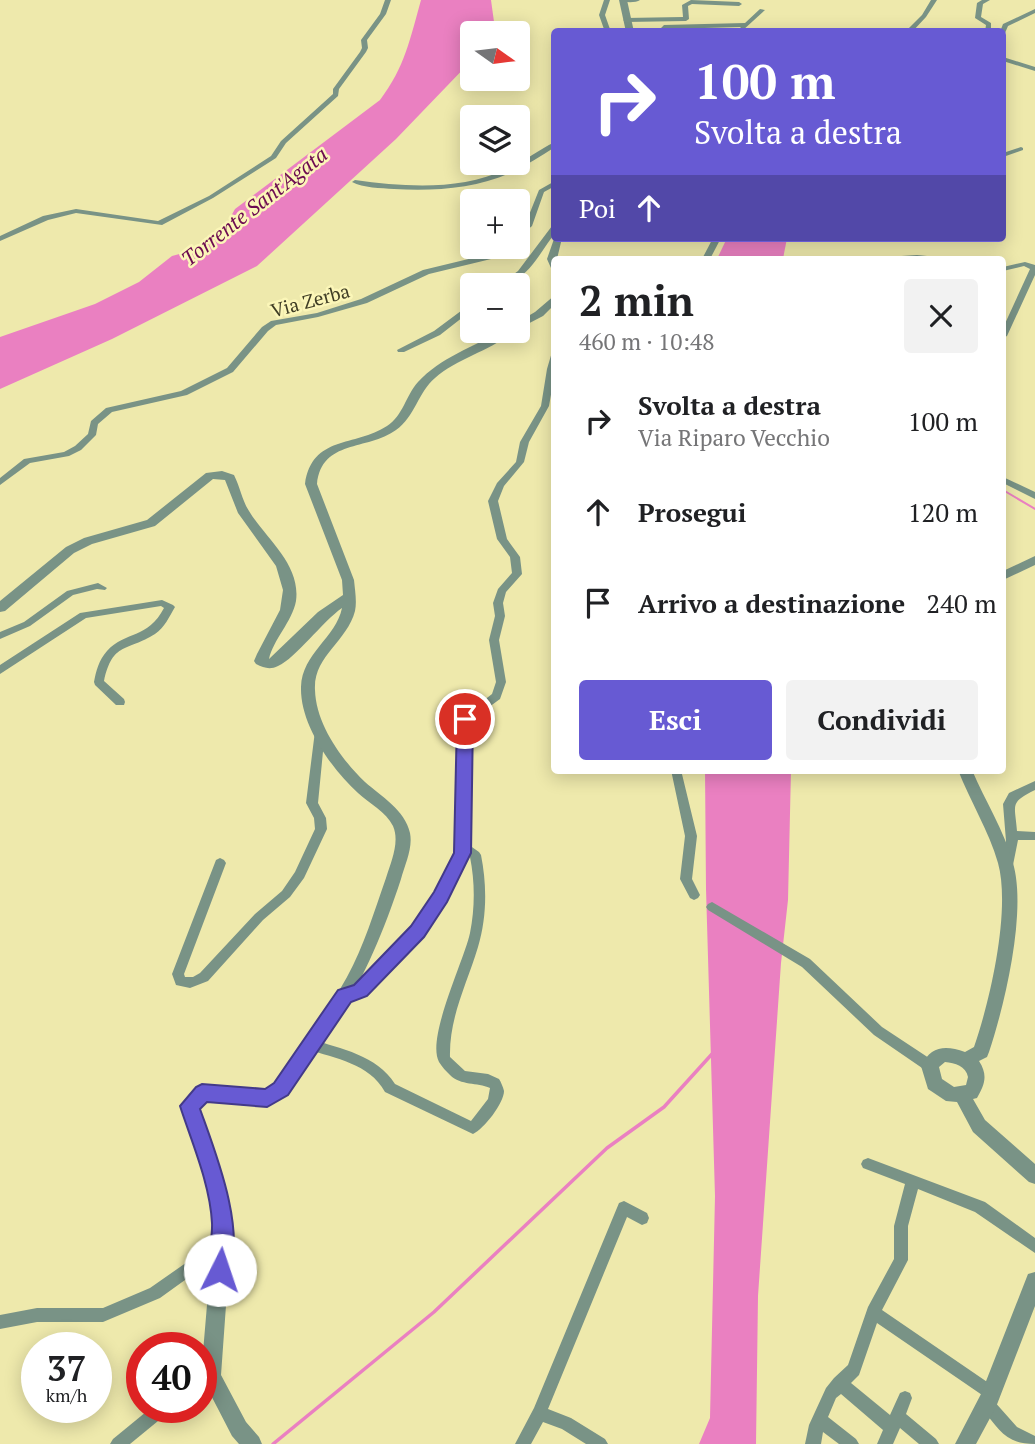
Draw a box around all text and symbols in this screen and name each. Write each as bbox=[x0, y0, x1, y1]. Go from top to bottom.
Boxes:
north arrow bbox=[460, 21, 530, 91]
map controls bbox=[460, 21, 530, 343]
text: 100 m bbox=[694, 48, 836, 113]
icon: right bbox=[579, 56, 670, 147]
button: layers bbox=[460, 105, 530, 175]
text: Svolta a destra bbox=[694, 111, 902, 153]
water label: Torrente Sant'Agata bbox=[175, 140, 333, 272]
button: + bbox=[460, 189, 530, 259]
icon: ahead bbox=[630, 189, 668, 227]
text: Poi bbox=[579, 191, 616, 225]
text: 2 min bbox=[579, 272, 694, 328]
button: − bbox=[460, 273, 530, 343]
street label: Via Zerba bbox=[268, 277, 353, 323]
button: close bbox=[904, 279, 978, 353]
text: 460 m · 10:48 bbox=[579, 326, 714, 357]
text: Svolta a destra bbox=[638, 388, 821, 422]
icon: right bbox=[579, 402, 617, 440]
text: 100 m bbox=[908, 404, 978, 438]
text: Via Riparo Vecchio bbox=[638, 422, 830, 453]
icon: ahead bbox=[579, 493, 617, 531]
text: Prosegui bbox=[638, 495, 746, 529]
text: 120 m bbox=[908, 495, 978, 529]
icon: arrive bbox=[579, 584, 617, 622]
text: Arrivo a destinazione bbox=[638, 586, 905, 620]
text: 240 m bbox=[926, 586, 997, 620]
button: Esci bbox=[579, 680, 772, 760]
button: Condividi bbox=[786, 680, 978, 760]
pin bbox=[435, 689, 495, 749]
icon: arrive bbox=[446, 700, 484, 738]
position arrow bbox=[183, 1233, 257, 1307]
speed limit sign: 40 bbox=[126, 1332, 217, 1423]
text: 37 bbox=[47, 1345, 86, 1391]
text: km/h bbox=[46, 1383, 87, 1407]

